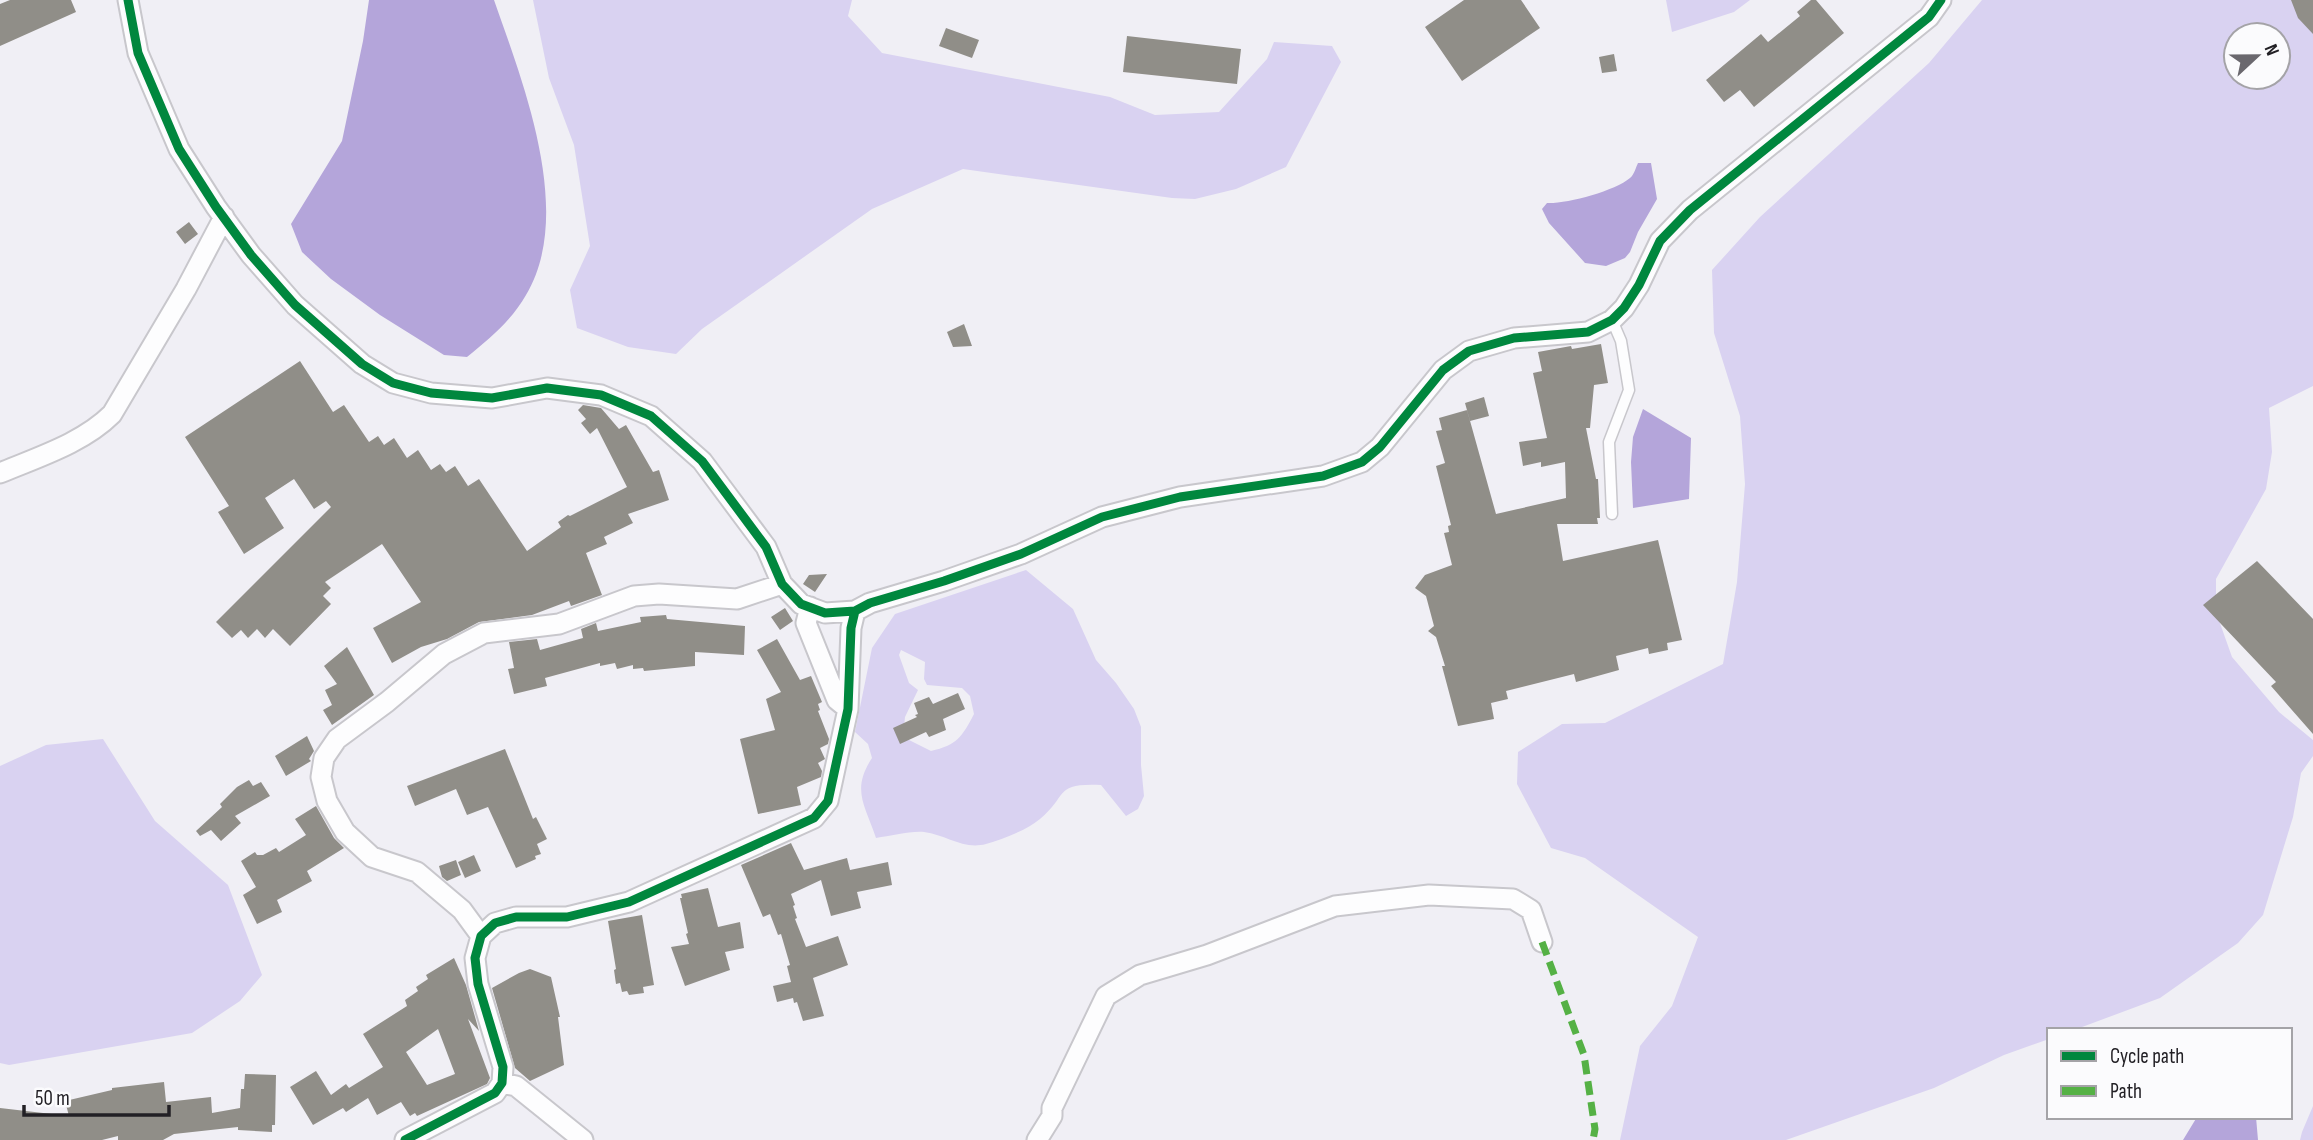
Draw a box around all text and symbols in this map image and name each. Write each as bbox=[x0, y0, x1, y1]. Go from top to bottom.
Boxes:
north arrow bbox=[2222, 21, 2292, 91]
text: N bbox=[2259, 41, 2284, 59]
legend bbox=[2047, 1028, 2292, 1119]
text: Cycle path bbox=[2110, 1044, 2184, 1069]
scale bar bbox=[24, 1074, 170, 1118]
text: Path bbox=[2110, 1079, 2142, 1104]
text: 50 m bbox=[35, 1086, 70, 1111]

